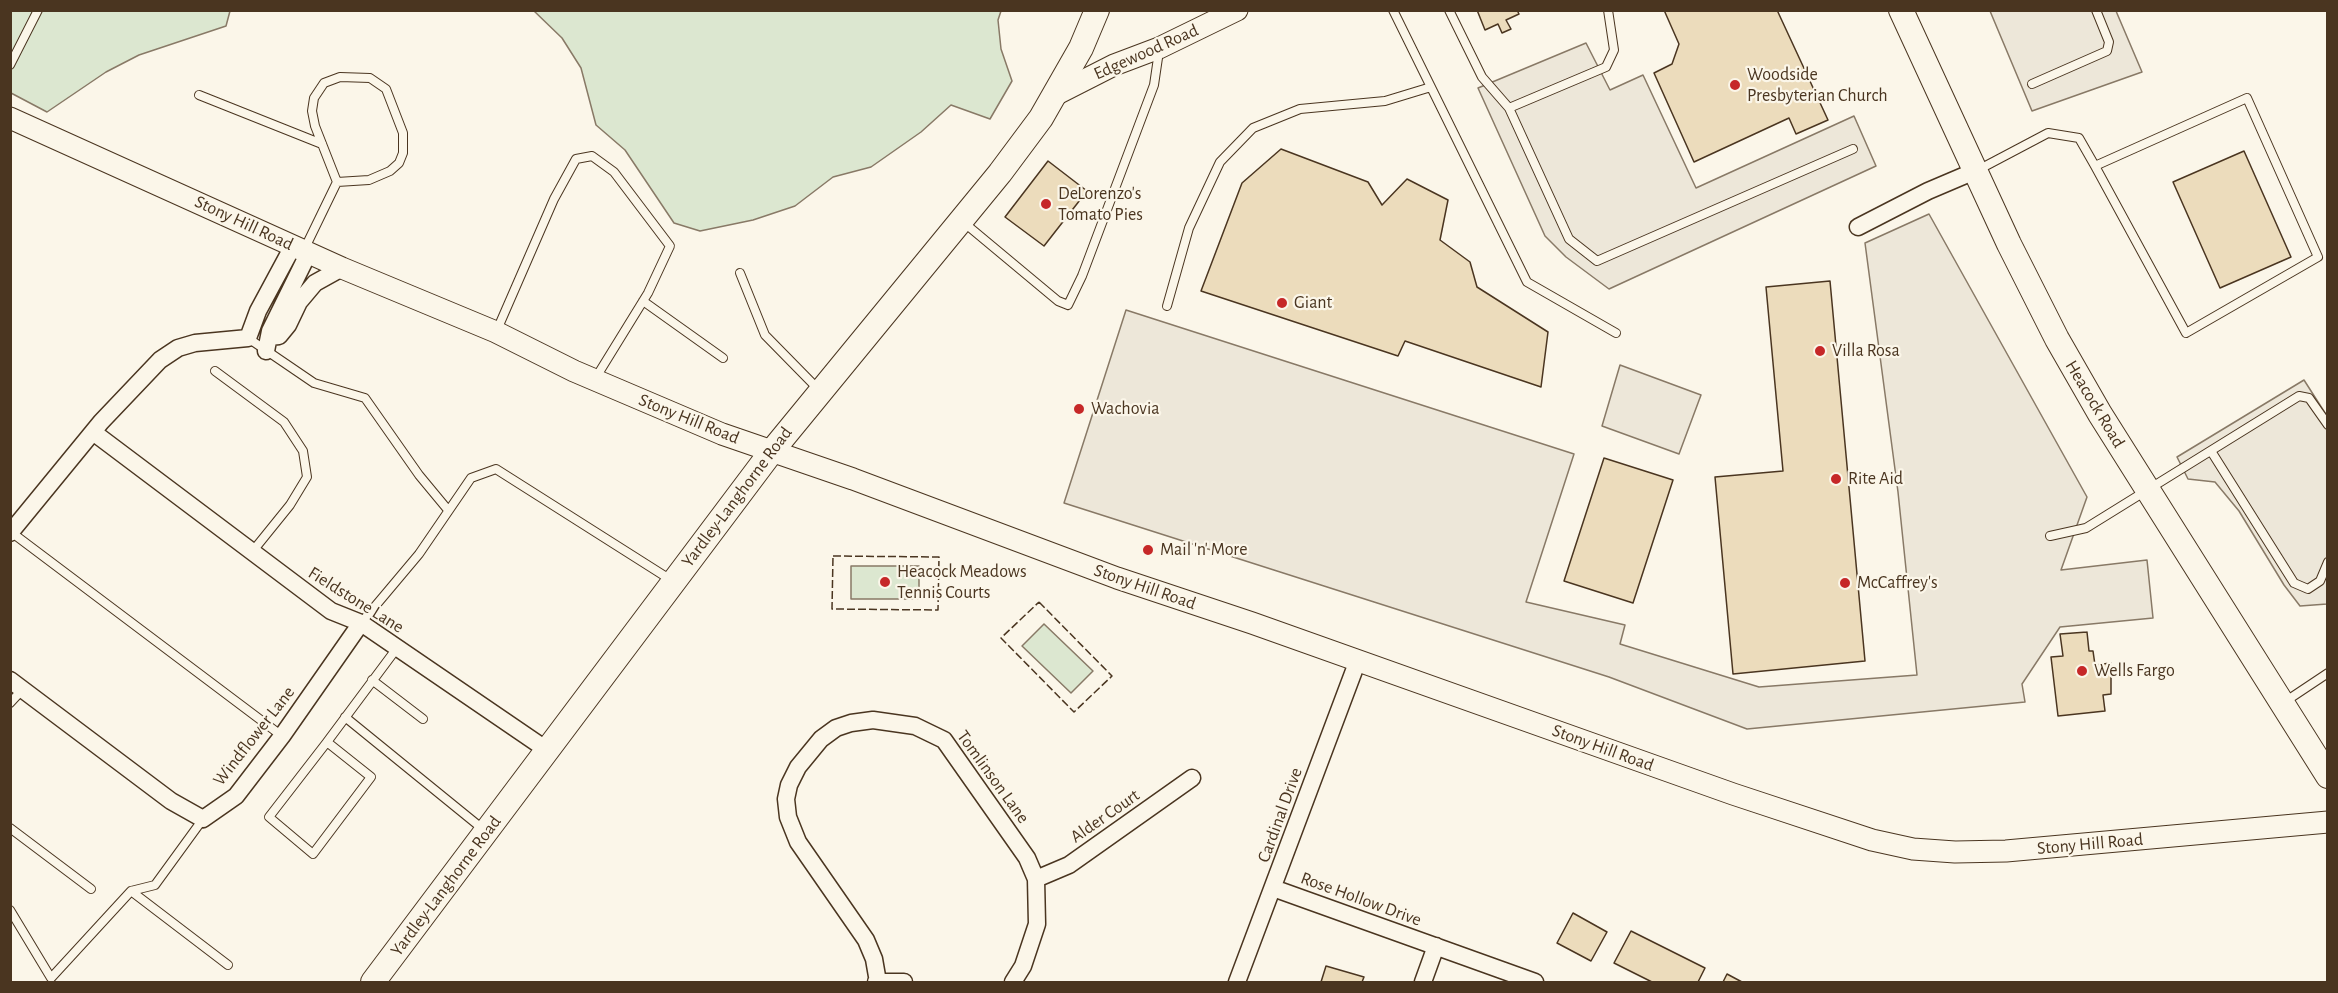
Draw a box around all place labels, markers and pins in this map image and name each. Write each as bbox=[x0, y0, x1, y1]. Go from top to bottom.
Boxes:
place label: Woodside Presbyterian Church bbox=[1747, 64, 1888, 106]
marker: Woodside Presbyterian Church bbox=[1728, 78, 1742, 92]
place label: DeLorenzo's Tomato Pies bbox=[1058, 183, 1143, 226]
marker: DeLorenzo's Tomato Pies bbox=[1039, 197, 1053, 211]
place label: Giant bbox=[1294, 292, 1332, 314]
marker: Giant bbox=[1275, 296, 1289, 310]
place label: Villa Rosa bbox=[1832, 340, 1900, 362]
marker: Villa Rosa bbox=[1813, 344, 1827, 358]
place label: Wachovia bbox=[1091, 398, 1160, 420]
marker: Wachovia bbox=[1072, 402, 1086, 416]
place label: Rite Aid bbox=[1848, 468, 1903, 490]
marker: Rite Aid bbox=[1829, 472, 1843, 486]
place label: Mail 'n' More bbox=[1160, 539, 1247, 561]
marker: Mail 'n' More bbox=[1141, 543, 1155, 557]
place label: Heacock Meadows Tennis Courts bbox=[897, 561, 1027, 604]
place label: McCaffrey's bbox=[1857, 572, 1938, 594]
marker: Heacock Meadows Tennis Courts bbox=[878, 575, 892, 589]
marker: McCaffrey's bbox=[1838, 576, 1852, 590]
place label: Wells Fargo bbox=[2094, 660, 2175, 682]
marker: Wells Fargo bbox=[2075, 664, 2089, 678]

